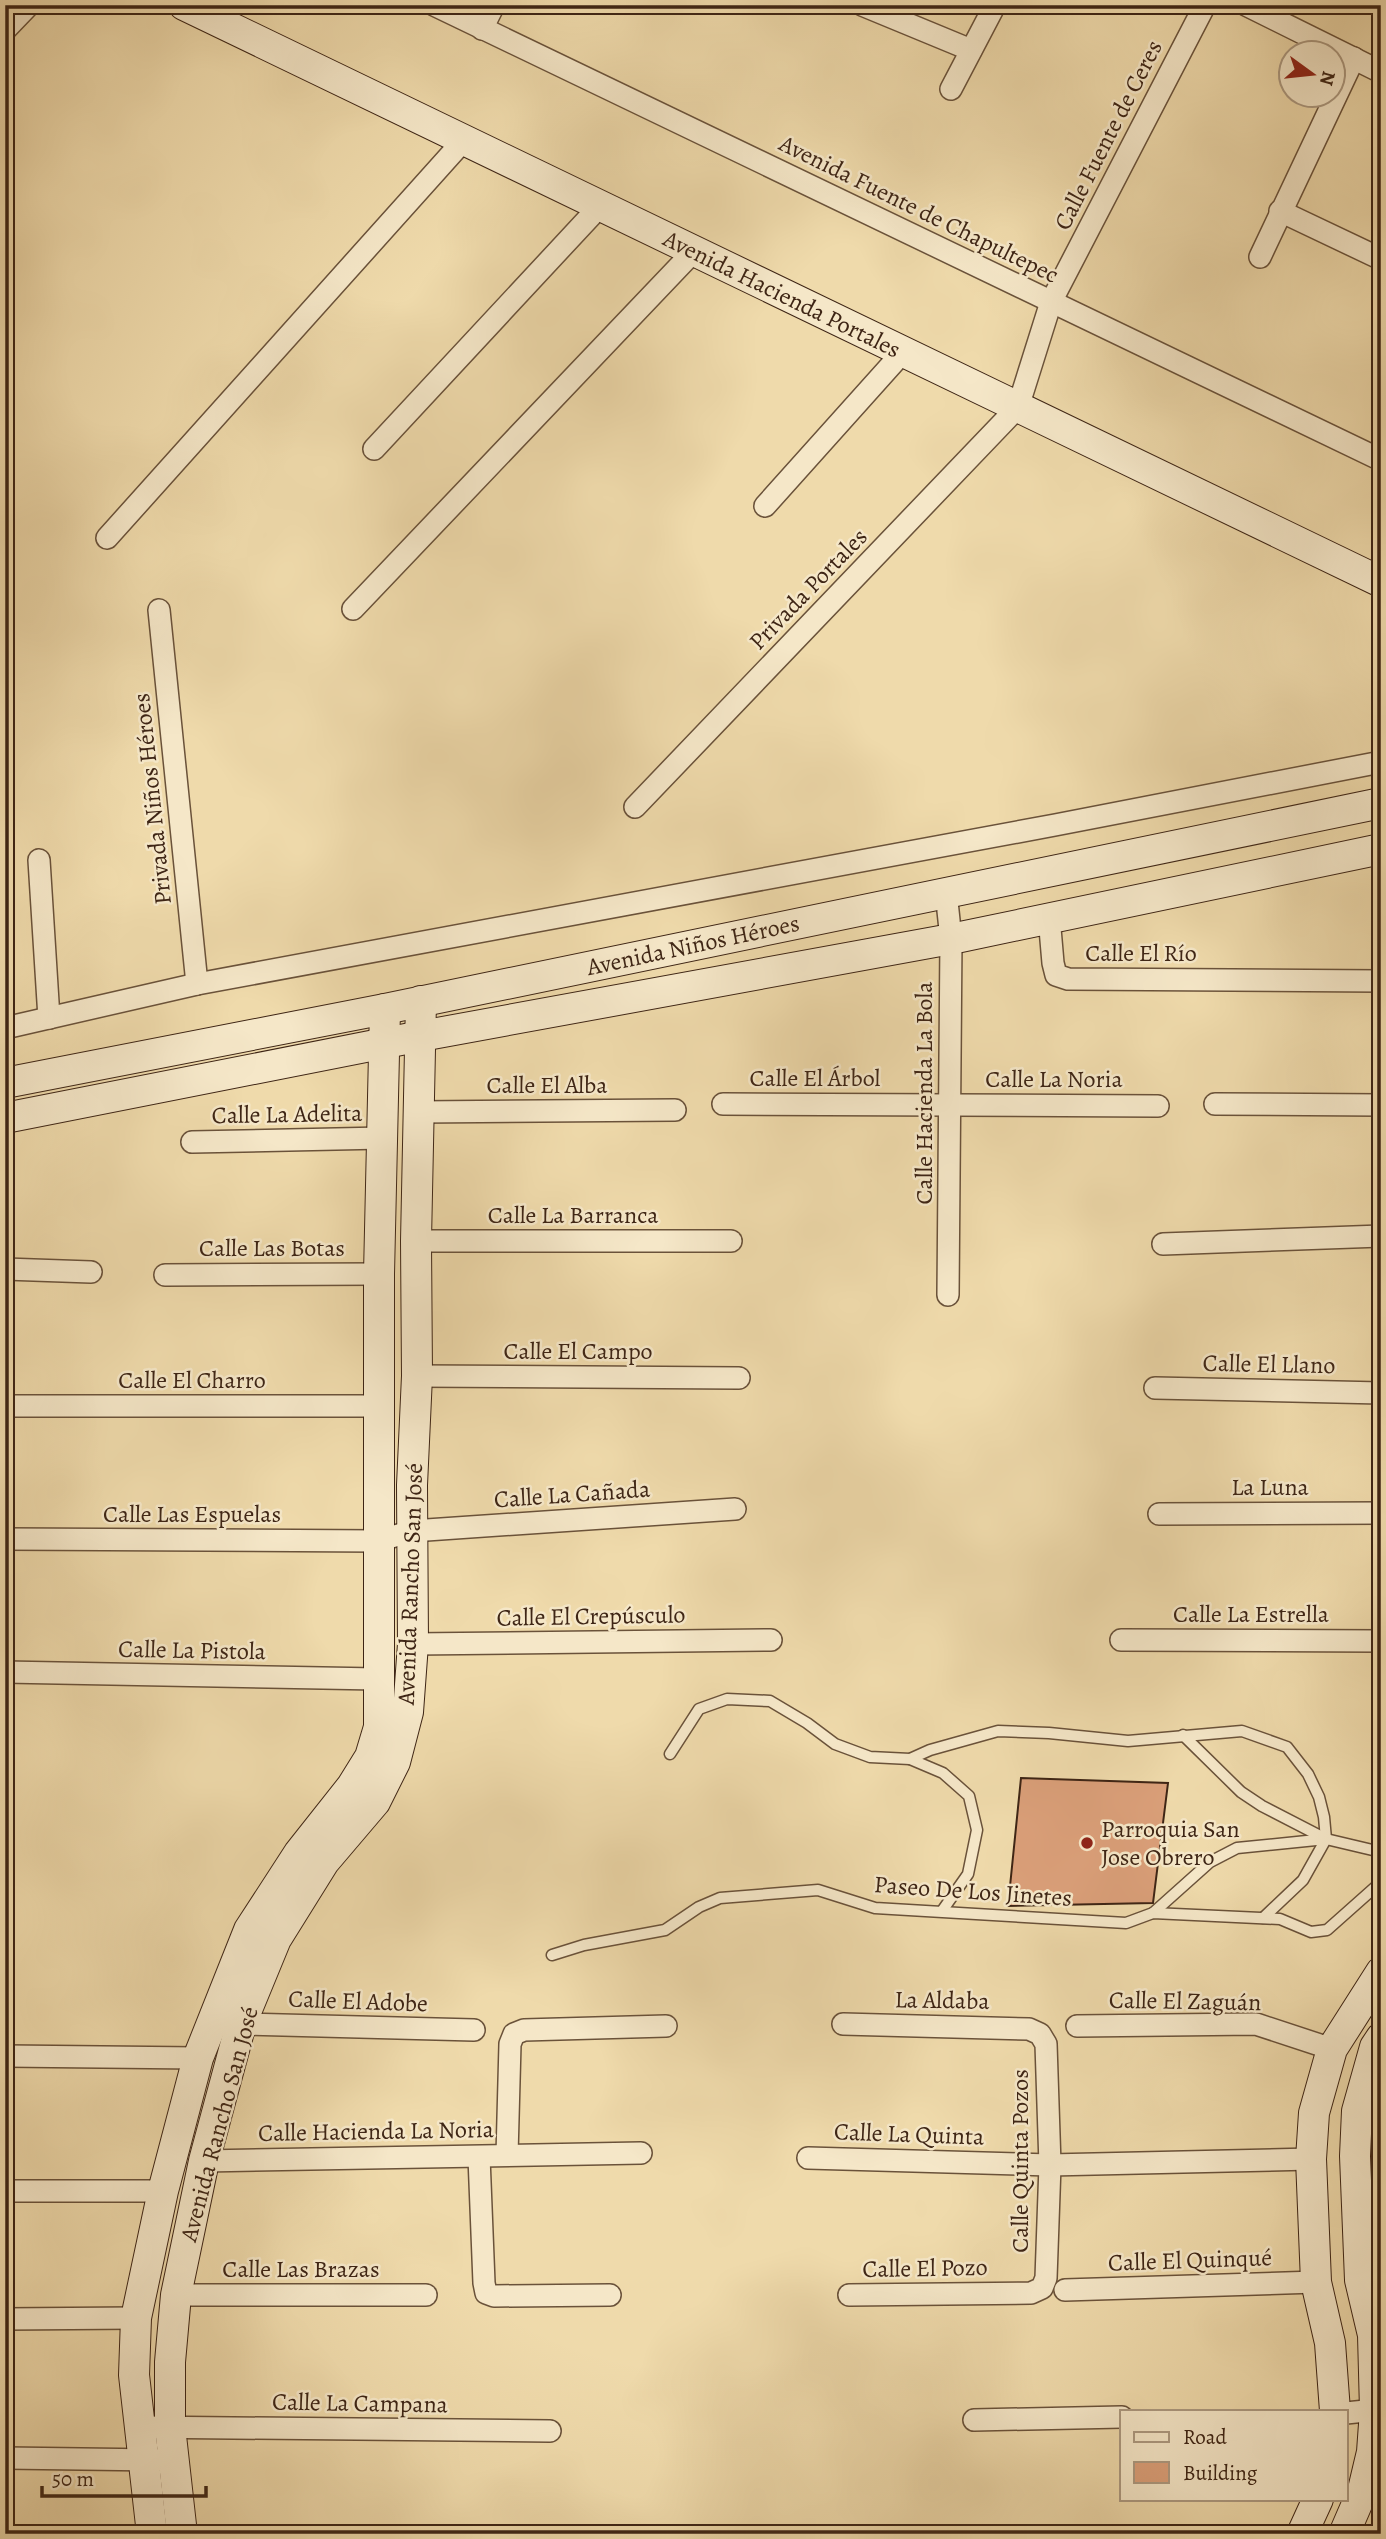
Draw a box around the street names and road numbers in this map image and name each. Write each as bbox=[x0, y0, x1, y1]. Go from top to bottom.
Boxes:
street label: Calle Fuente de Ceres bbox=[1046, 35, 1170, 235]
street label: Avenida Fuente de Chapultepec bbox=[773, 127, 1064, 291]
street label: Avenida Hacienda Portales bbox=[657, 222, 906, 365]
street label: Privada Portales bbox=[742, 521, 874, 657]
street label: Privada Niños Héroes bbox=[125, 692, 179, 906]
street label: Avenida Niños Héroes bbox=[583, 907, 802, 983]
street label: Calle El Río bbox=[1085, 937, 1197, 969]
street label: Calle Hacienda La Bola bbox=[908, 981, 940, 1205]
street label: Calle El Árbol bbox=[750, 1062, 881, 1094]
street label: Calle La Noria bbox=[985, 1063, 1124, 1095]
street label: Calle El Alba bbox=[487, 1069, 608, 1101]
street label: Calle La Adelita bbox=[211, 1097, 363, 1131]
street label: Calle La Barranca bbox=[488, 1199, 659, 1231]
street label: Calle Las Botas bbox=[199, 1232, 345, 1264]
street label: Calle El Campo bbox=[503, 1335, 653, 1367]
street label: Calle El Llano bbox=[1202, 1347, 1336, 1381]
street label: Calle El Charro bbox=[118, 1364, 266, 1396]
street label: Avenida Rancho San José bbox=[390, 1462, 430, 1707]
street label: La Luna bbox=[1231, 1471, 1310, 1503]
street label: Calle La Cañada bbox=[493, 1473, 652, 1515]
street label: Calle Las Espuelas bbox=[103, 1498, 281, 1530]
street label: Calle El Crepúsculo bbox=[496, 1598, 686, 1634]
street label: Calle La Estrella bbox=[1173, 1598, 1330, 1630]
street label: Calle La Pistola bbox=[118, 1633, 267, 1667]
street label: Paseo De Los Jinetes bbox=[873, 1868, 1073, 1914]
street label: Calle El Adobe bbox=[288, 1983, 428, 2019]
street label: La Aldaba bbox=[894, 1983, 991, 2017]
street label: Calle El Zaguán bbox=[1109, 1984, 1261, 2018]
street label: Avenida Rancho San José bbox=[172, 2003, 266, 2246]
street label: Calle Quinta Pozos bbox=[1004, 2069, 1036, 2253]
street label: Calle Hacienda La Noria bbox=[258, 2113, 495, 2149]
street label: Calle La Quinta bbox=[833, 2115, 985, 2153]
street label: Calle El Quinqué bbox=[1108, 2241, 1272, 2279]
street label: Calle El Pozo bbox=[862, 2251, 988, 2285]
street label: Calle Las Brazas bbox=[222, 2253, 380, 2285]
street label: Calle La Campana bbox=[272, 2385, 449, 2421]

